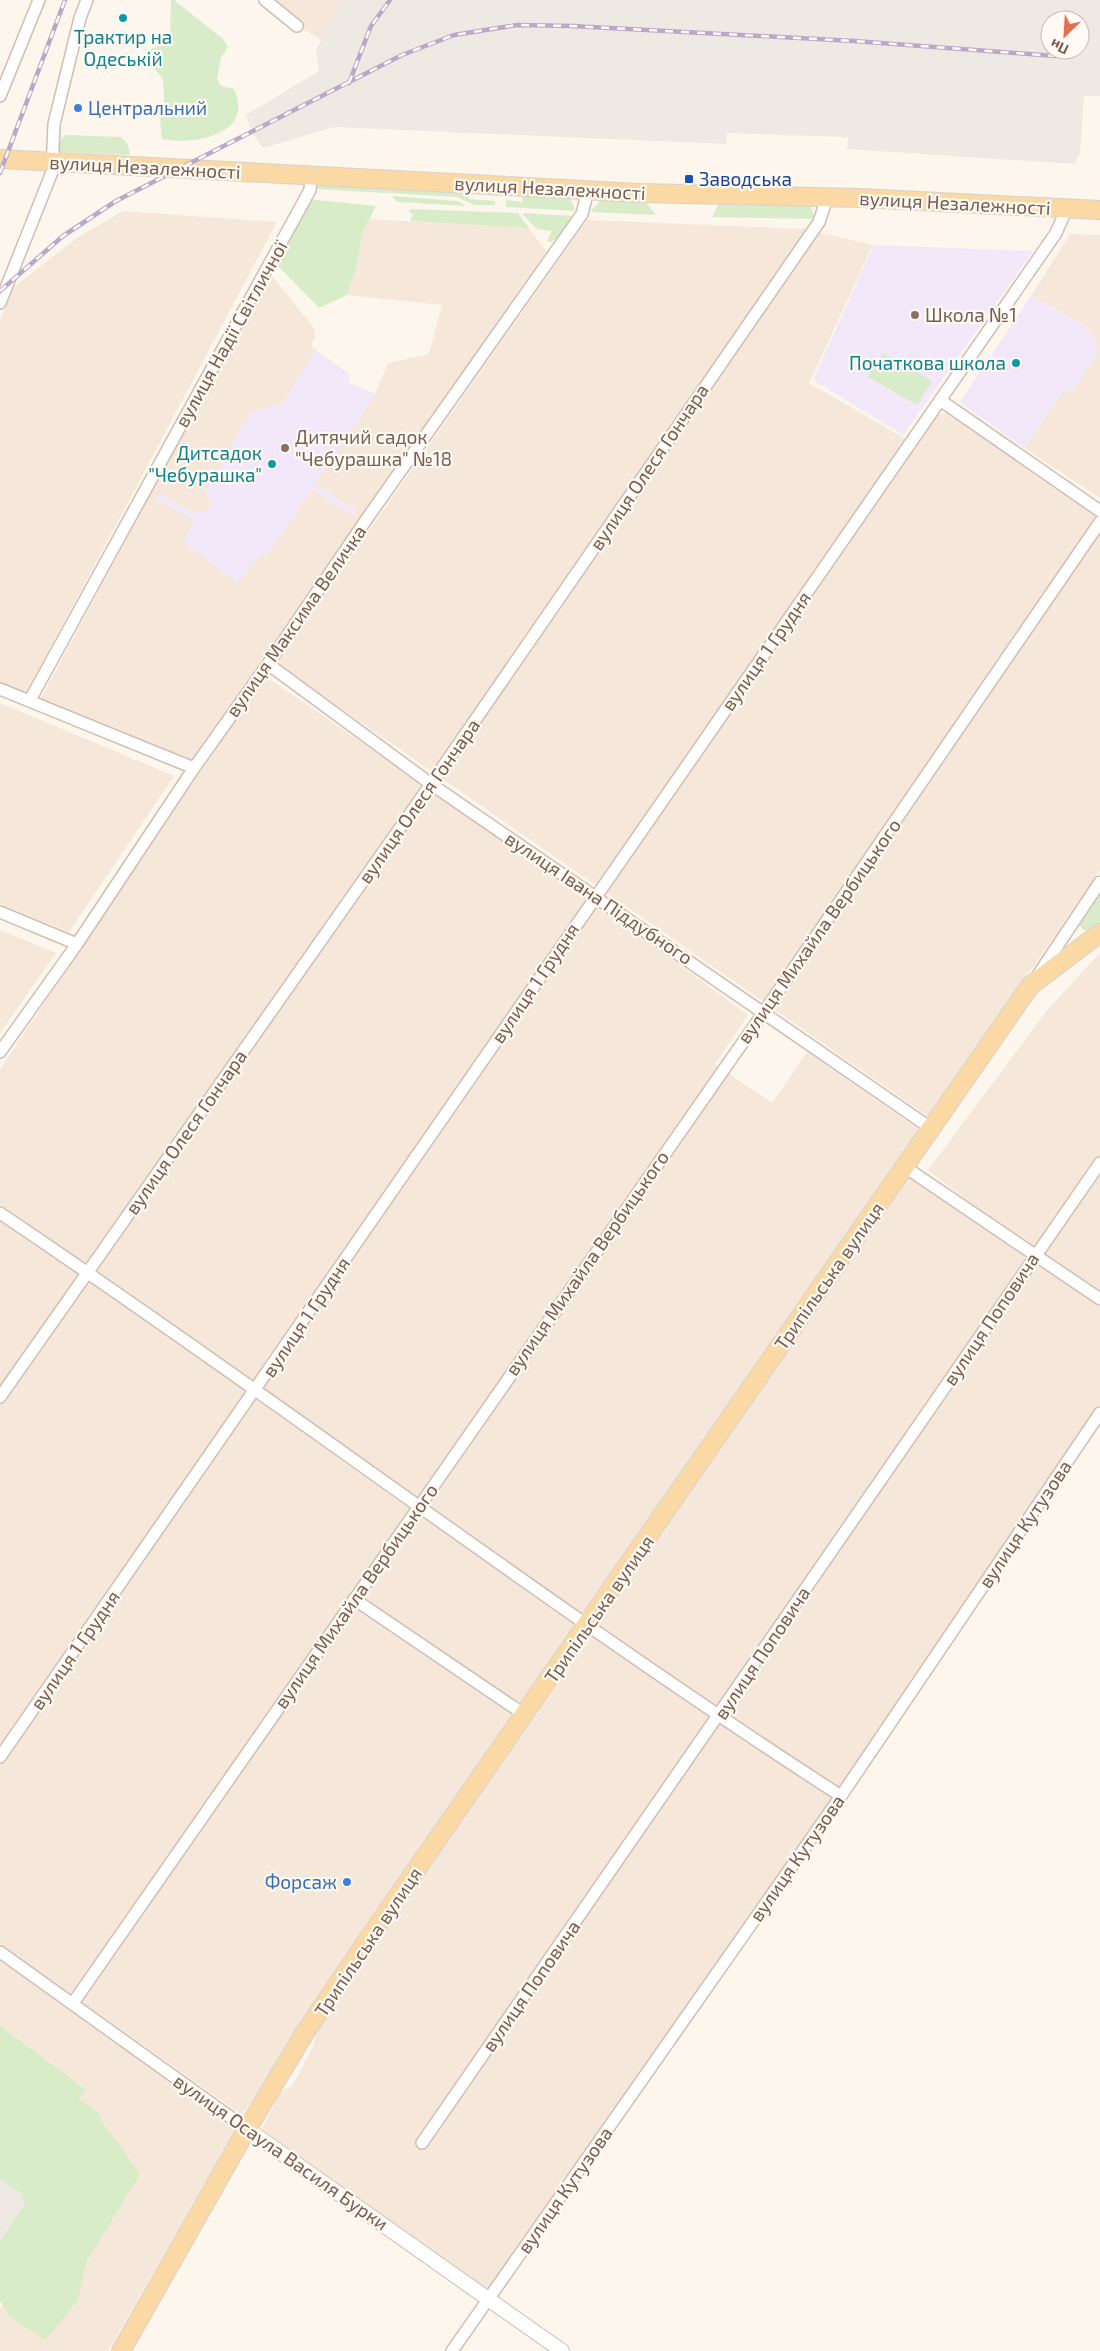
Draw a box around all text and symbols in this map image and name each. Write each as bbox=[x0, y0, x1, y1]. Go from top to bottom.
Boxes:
north arrow bbox=[1040, 10, 1090, 60]
marker: Трактир на Одеській bbox=[117, 12, 129, 24]
place label: Трактир на Одеській bbox=[74, 25, 172, 70]
text: Пн bbox=[1047, 36, 1071, 59]
place label: Центральний bbox=[88, 96, 207, 119]
marker: Центральний bbox=[72, 102, 84, 114]
street label: вулиця Незалежності bbox=[49, 150, 241, 184]
place label: Заводська bbox=[699, 167, 792, 190]
street label: вулиця Незалежності bbox=[454, 171, 646, 205]
marker: Заводська bbox=[683, 173, 695, 185]
street label: вулиця Незалежності bbox=[859, 186, 1051, 220]
street label: вулиця Надії Світличної bbox=[170, 236, 292, 432]
place label: Школа №1 bbox=[925, 303, 1017, 326]
marker: Школа №1 bbox=[909, 309, 921, 321]
place label: Початкова школа bbox=[849, 351, 1006, 374]
marker: Початкова школа bbox=[1010, 357, 1022, 369]
street label: вулиця Олеся Гончара bbox=[584, 379, 714, 555]
place label: Дитячий садок "Чебурашка" №18 bbox=[295, 425, 452, 471]
place label: Дитсадок "Чебурашка" bbox=[148, 441, 262, 487]
marker: Дитячий садок "Чебурашка" №18 bbox=[279, 442, 291, 454]
marker: Дитсадок "Чебурашка" bbox=[266, 458, 278, 470]
street label: вулиця Максима Величка bbox=[221, 520, 371, 722]
street label: вулиця 1 Грудня bbox=[716, 587, 816, 715]
street label: вулиця Олеся Гончара bbox=[353, 714, 485, 888]
street label: вулиця Михайла Вербицького bbox=[732, 814, 906, 1048]
street label: вулиця Івана Піддубного bbox=[501, 826, 697, 970]
street label: вулиця 1 Грудня bbox=[486, 918, 584, 1048]
street label: вулиця Олеся Гончара bbox=[120, 1045, 252, 1219]
street label: вулиця Михайла Вербицького bbox=[500, 1146, 674, 1380]
street label: Трипільська вулиця bbox=[769, 1197, 889, 1355]
street label: вулиця Поповича bbox=[938, 1248, 1044, 1390]
street label: вулиця 1 Грудня bbox=[257, 1252, 355, 1382]
street label: вулиця Кутузова bbox=[973, 1455, 1077, 1593]
street label: вулиця Михайла Вербицького bbox=[269, 1479, 443, 1713]
street label: Трипільська вулиця bbox=[539, 1530, 659, 1688]
street label: вулиця Поповича bbox=[709, 1582, 815, 1724]
street label: вулиця 1 Грудня bbox=[25, 1586, 125, 1714]
street label: вулиця Кутузова bbox=[744, 1790, 850, 1926]
street label: Трипільська вулиця bbox=[309, 1863, 427, 2021]
place label: Форсаж bbox=[265, 1870, 337, 1893]
marker: Форсаж bbox=[341, 1876, 353, 1888]
street label: вулиця Поповича bbox=[477, 1916, 585, 2056]
street label: вулиця Осаула Василя Бурки bbox=[169, 2069, 393, 2235]
street label: вулиця Кутузова bbox=[512, 2122, 618, 2258]

